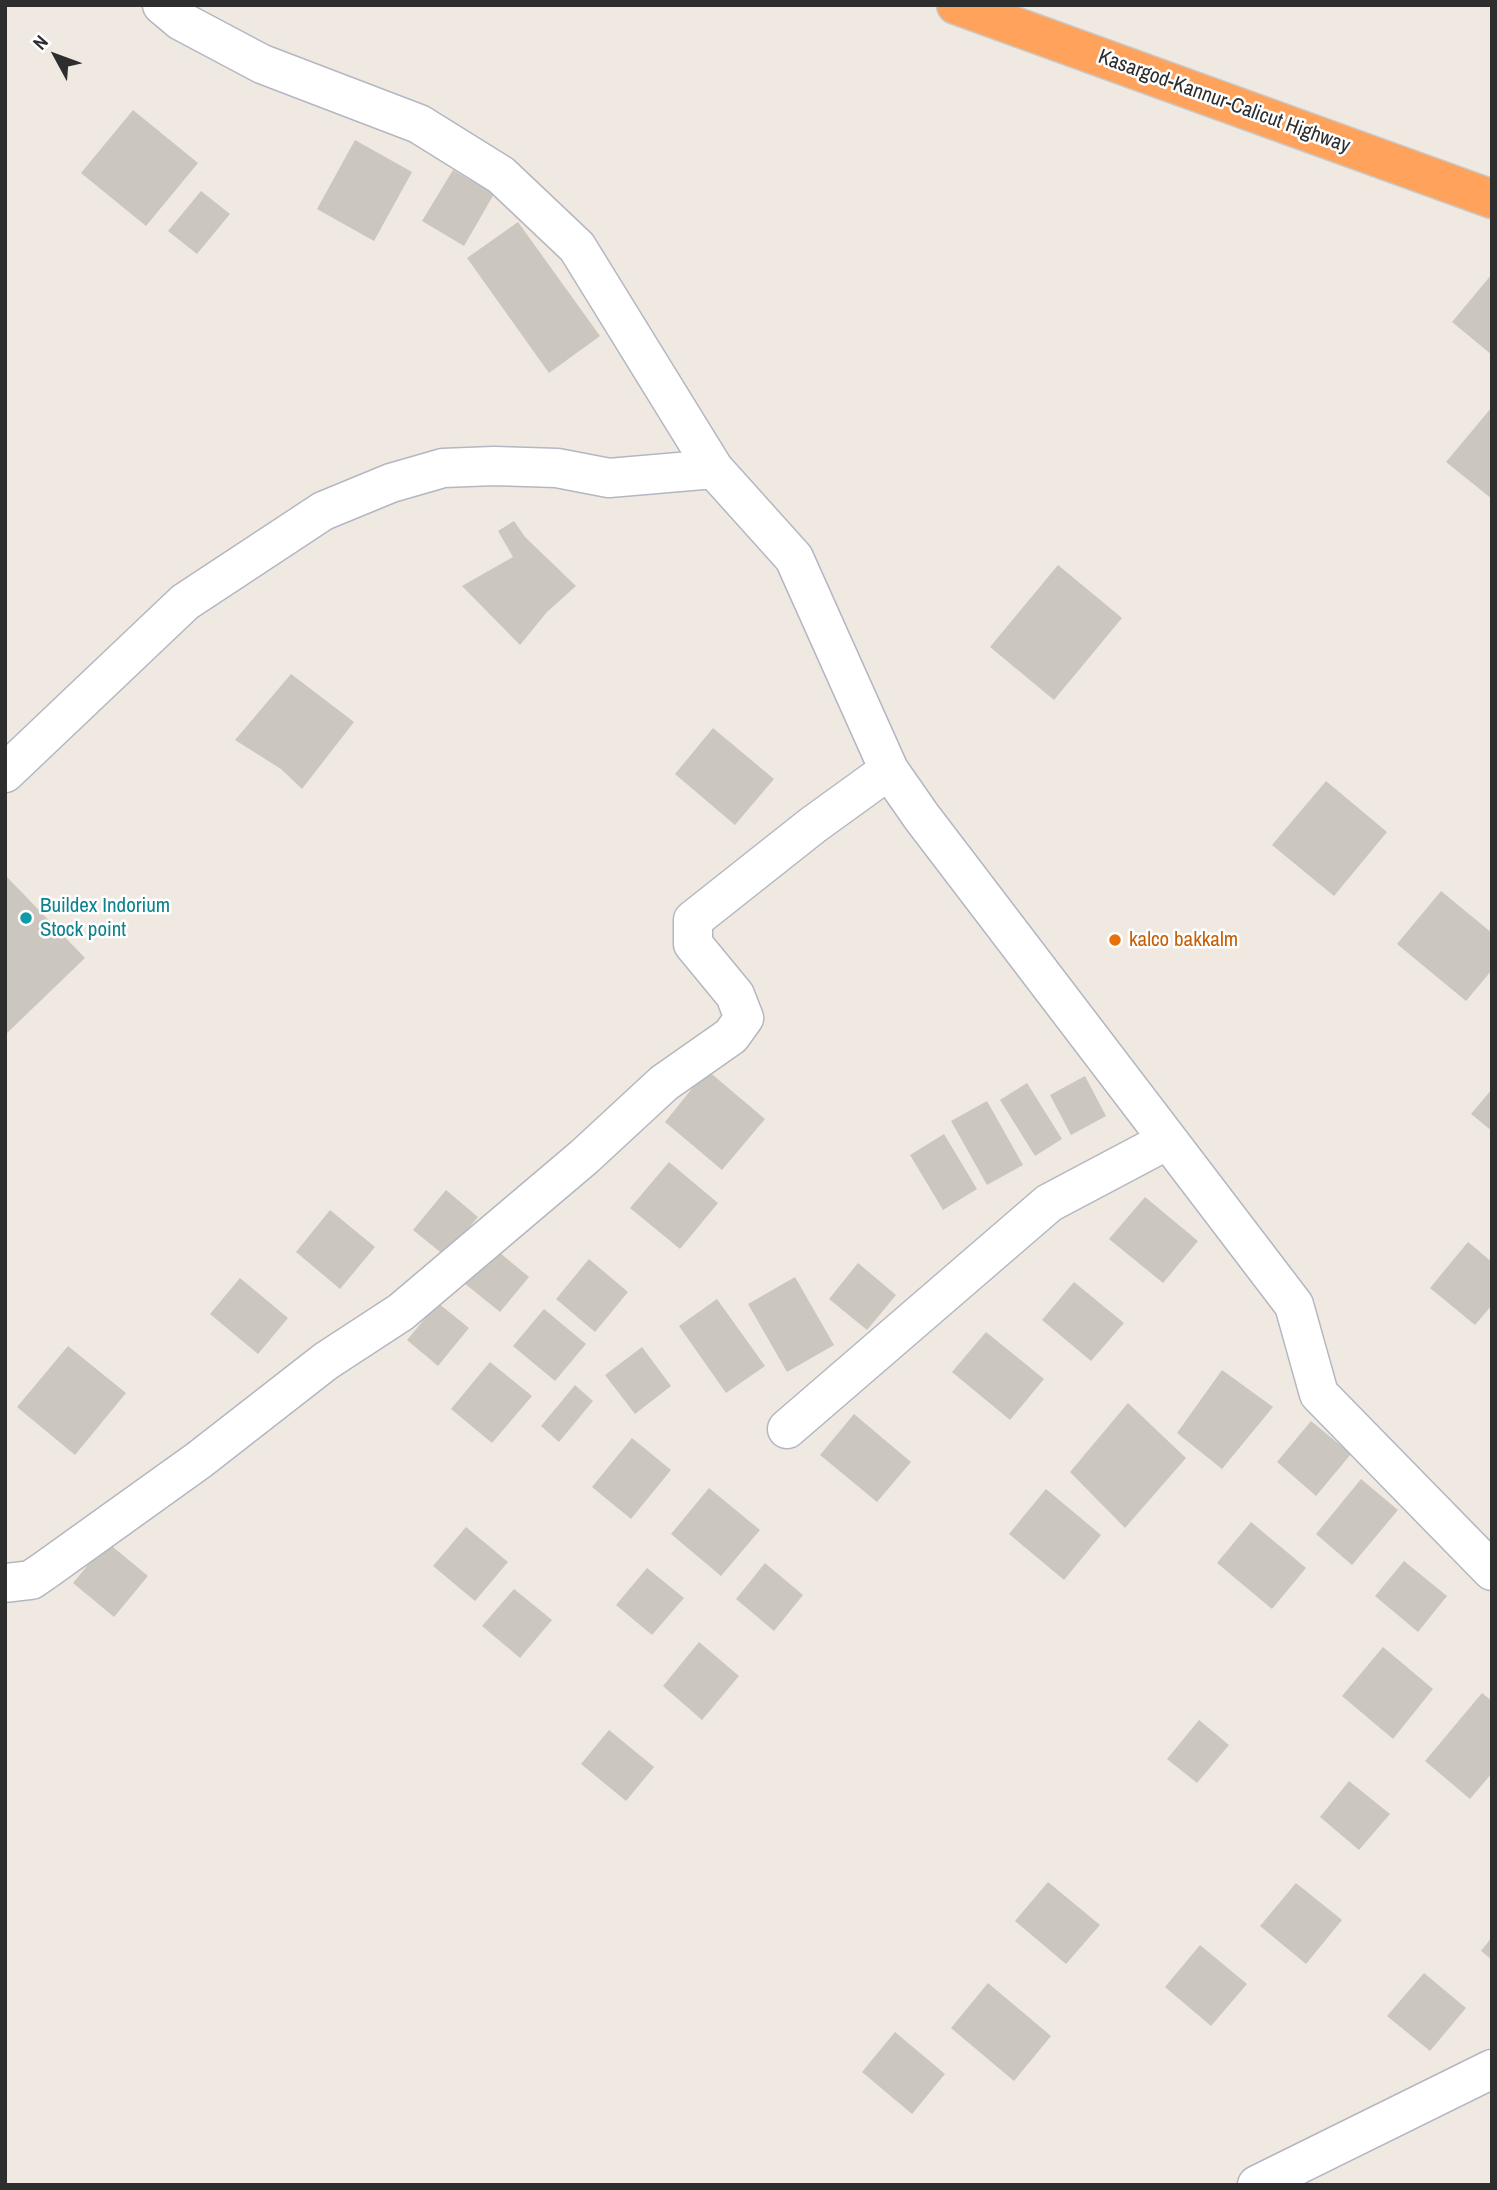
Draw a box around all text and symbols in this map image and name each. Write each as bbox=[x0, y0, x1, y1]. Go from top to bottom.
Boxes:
north arrow bbox=[21, 21, 91, 91]
text: N bbox=[27, 29, 54, 55]
street label: Kasargod-Kannur-Calicut Highway bbox=[1095, 45, 1353, 159]
place label: Buildex Indorium Stock point bbox=[40, 893, 170, 943]
marker: Buildex Indorium Stock point bbox=[18, 910, 34, 926]
place label: kalco bakkalm bbox=[1129, 927, 1238, 953]
marker: kalco bakkalm bbox=[1107, 932, 1123, 948]

